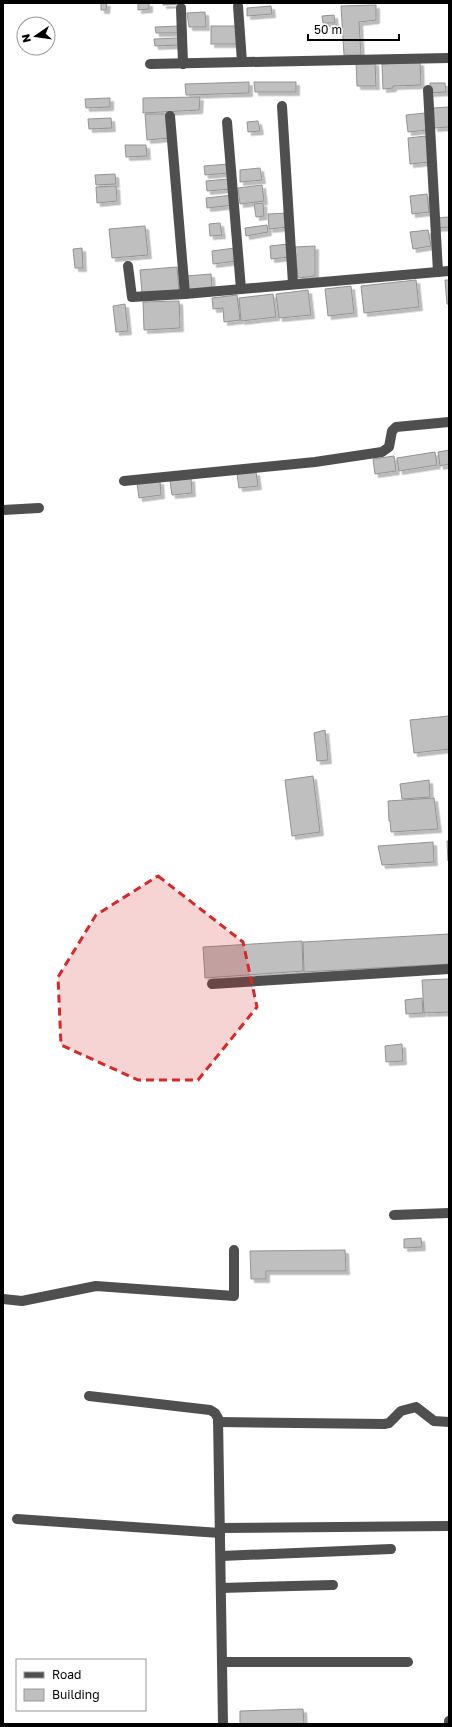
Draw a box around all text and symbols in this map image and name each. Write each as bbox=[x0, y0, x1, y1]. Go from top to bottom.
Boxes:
north arrow bbox=[16, 16, 56, 56]
scale bar bbox=[308, 16, 399, 42]
text: 50 m bbox=[314, 22, 342, 37]
text: N bbox=[18, 33, 33, 44]
legend bbox=[16, 1659, 146, 1711]
text: Road bbox=[52, 1667, 81, 1682]
text: Building bbox=[52, 1687, 100, 1702]

